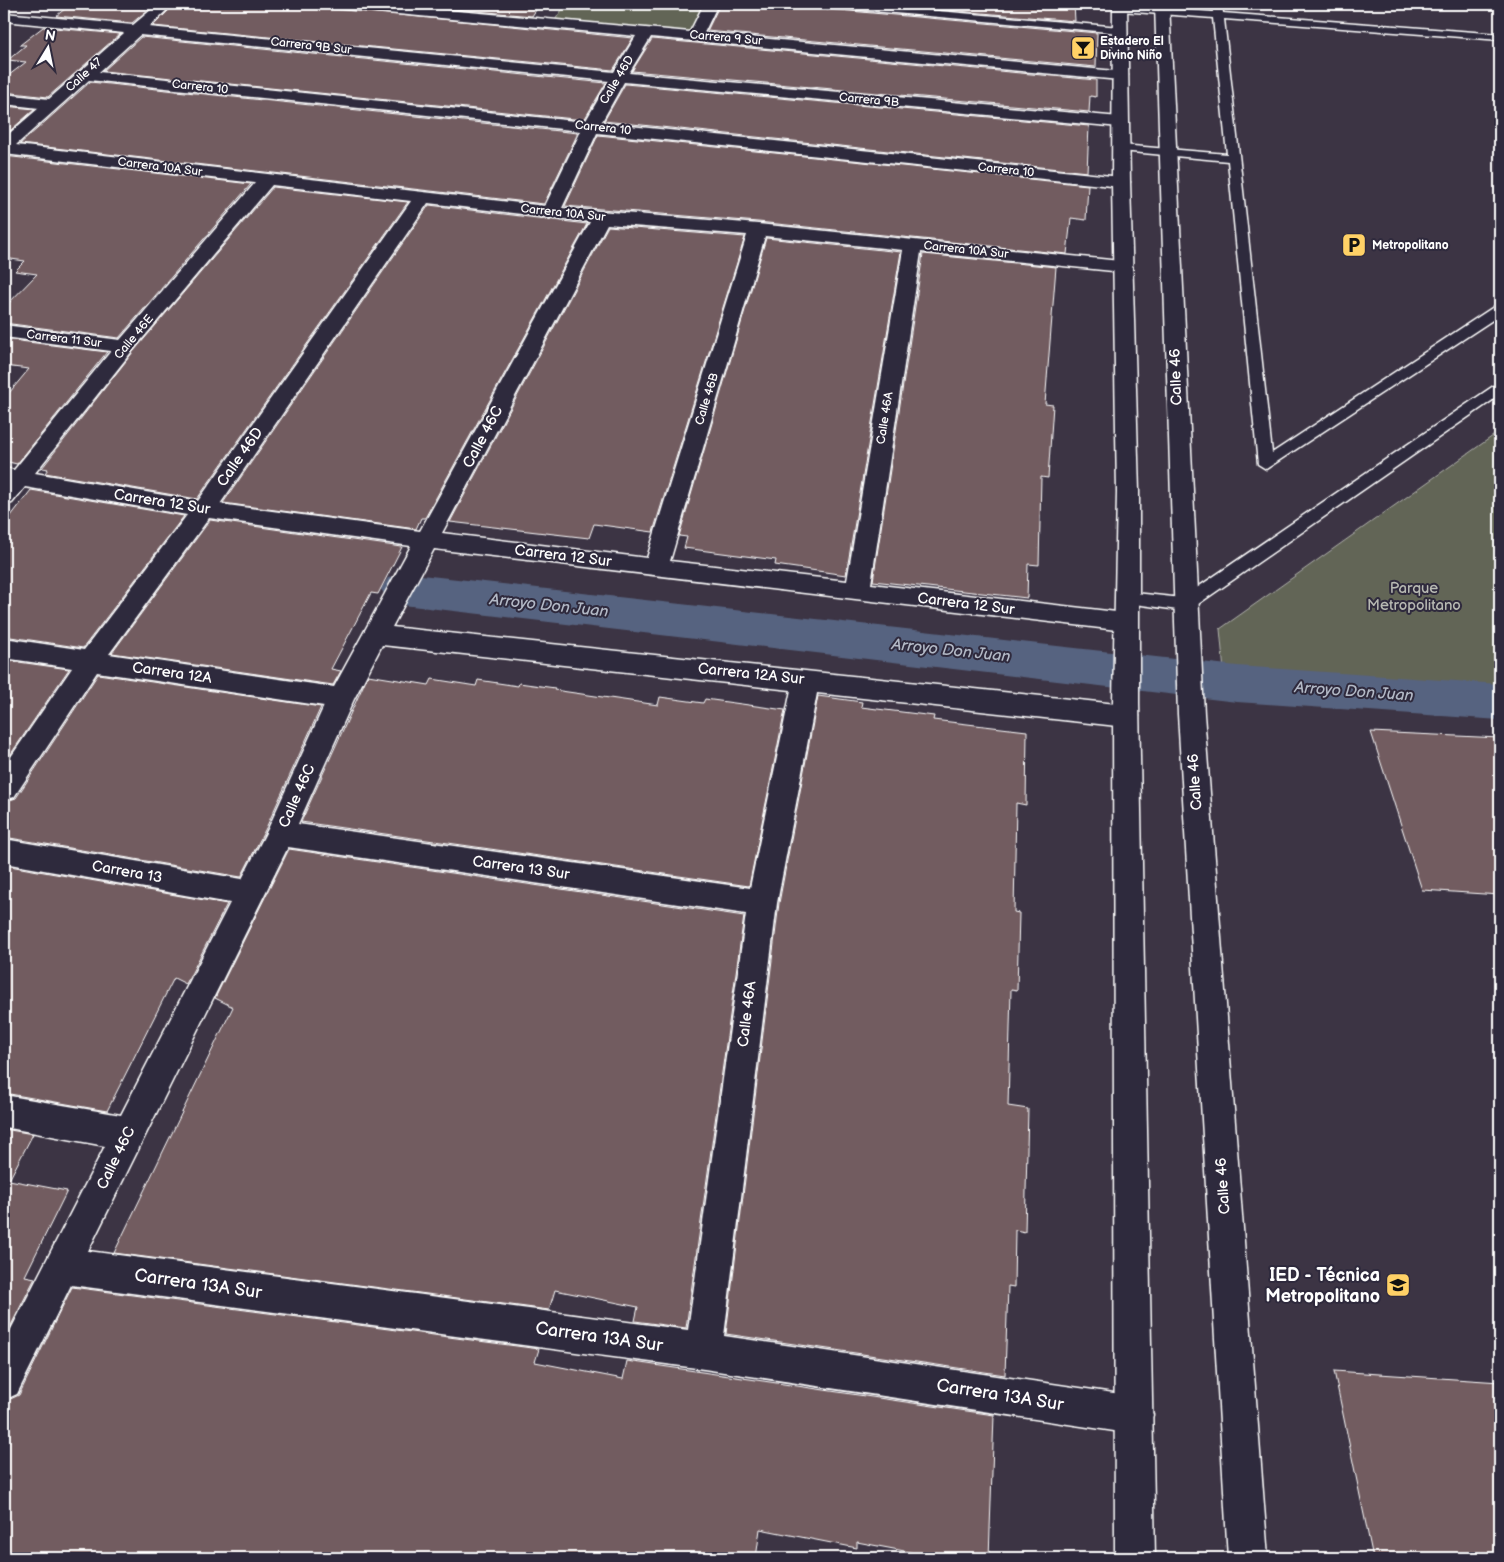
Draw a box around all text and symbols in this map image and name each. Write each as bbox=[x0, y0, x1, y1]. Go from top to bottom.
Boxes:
north arrow bbox=[22, 22, 72, 72]
text: N bbox=[44, 26, 57, 45]
street label: Carrera 9 Sur bbox=[689, 27, 764, 49]
street label: Carrera 9B Sur bbox=[270, 34, 353, 58]
place label: Estadero El Divino Niño bbox=[1100, 34, 1164, 63]
bar icon: Estadero El Divino Niño bbox=[1070, 35, 1096, 61]
street label: Calle 46D bbox=[597, 53, 638, 107]
street label: Calle 47 bbox=[63, 55, 106, 95]
street label: Carrera 10 bbox=[171, 77, 229, 97]
street label: Carrera 9B bbox=[838, 90, 900, 110]
street label: Carrera 10 bbox=[574, 118, 632, 138]
street label: Carrera 10A Sur bbox=[117, 154, 204, 180]
street label: Carrera 10 bbox=[977, 160, 1035, 180]
street label: Carrera 10A Sur bbox=[520, 201, 607, 225]
parking icon: Metropolitano bbox=[1341, 232, 1367, 258]
street label: Carrera 10A Sur bbox=[923, 238, 1010, 262]
place label: Metropolitano bbox=[1372, 238, 1449, 253]
street label: Calle 46E bbox=[111, 312, 157, 362]
street label: Carrera 11 Sur bbox=[26, 327, 103, 351]
street label: Calle 46 bbox=[1166, 348, 1186, 406]
street label: Calle 46B bbox=[692, 371, 722, 427]
street label: Calle 46A bbox=[873, 390, 897, 445]
street label: Calle 46C bbox=[459, 402, 507, 471]
street label: Calle 46D bbox=[213, 424, 267, 490]
street label: Carrera 12 Sur bbox=[112, 485, 212, 519]
street label: Carrera 12 Sur bbox=[513, 541, 613, 571]
park label: Parque Metropolitano bbox=[1367, 579, 1461, 615]
street label: Carrera 12 Sur bbox=[916, 589, 1016, 619]
water label: Arroyo Don Juan bbox=[488, 590, 609, 622]
water label: Arroyo Don Juan bbox=[890, 635, 1011, 667]
street label: Carrera 12A bbox=[131, 658, 214, 688]
street label: Carrera 12A Sur bbox=[697, 659, 806, 689]
water label: Arroyo Don Juan bbox=[1293, 678, 1414, 706]
street label: Calle 46 bbox=[1184, 753, 1206, 811]
street label: Calle 46C bbox=[275, 761, 320, 831]
street label: Carrera 13 Sur bbox=[471, 852, 571, 884]
street label: Carrera 13 bbox=[90, 856, 164, 888]
street label: Calle 46A bbox=[734, 979, 761, 1048]
street label: Calle 46C bbox=[93, 1123, 140, 1193]
street label: Calle 46 bbox=[1212, 1157, 1234, 1215]
street label: Carrera 13A Sur bbox=[133, 1265, 264, 1303]
place label: IED - Técnica Metropolitano bbox=[1265, 1265, 1380, 1307]
school or university icon: IED - Técnica Metropolitano bbox=[1385, 1272, 1411, 1298]
street label: Carrera 13A Sur bbox=[534, 1318, 665, 1356]
street label: Carrera 13A Sur bbox=[935, 1375, 1066, 1415]

